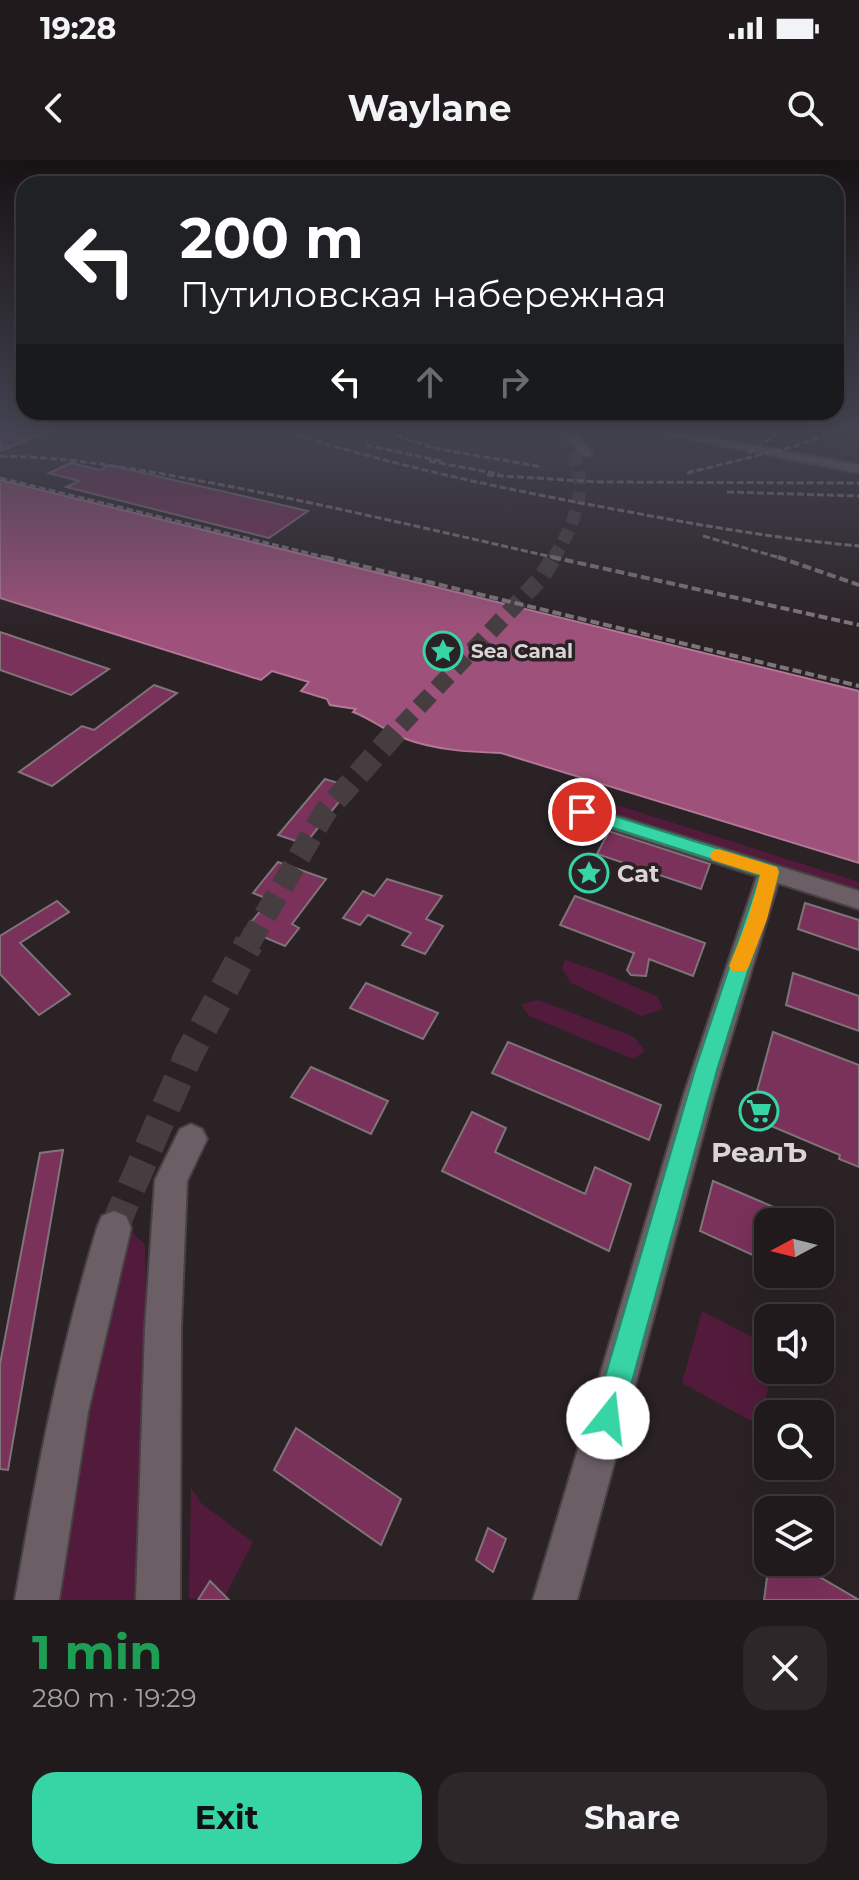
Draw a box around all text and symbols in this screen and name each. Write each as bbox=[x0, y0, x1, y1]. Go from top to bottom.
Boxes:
text: 19:28 bbox=[40, 10, 116, 47]
icon: back bbox=[32, 86, 76, 130]
text: Waylane bbox=[347, 86, 512, 130]
icon: search bbox=[783, 86, 827, 130]
text: 200 m bbox=[180, 204, 364, 272]
icon: left bbox=[48, 208, 152, 312]
text: Путиловская набережная bbox=[180, 272, 667, 316]
icon: left bbox=[324, 360, 368, 404]
icon: ahead bbox=[408, 360, 452, 404]
icon: right bbox=[492, 360, 536, 404]
place icon: Sea Canal bbox=[422, 630, 464, 672]
place label: Sea Canal bbox=[471, 639, 573, 663]
pin bbox=[548, 778, 616, 846]
icon: arrive bbox=[560, 790, 604, 834]
place icon: Cat bbox=[568, 852, 610, 894]
place label: Cat bbox=[617, 859, 660, 888]
supermarket icon: РеалЪ bbox=[738, 1090, 780, 1132]
place label: РеалЪ bbox=[711, 1135, 807, 1169]
north arrow bbox=[754, 1208, 834, 1288]
map controls bbox=[754, 1208, 834, 1576]
button: sound bbox=[754, 1304, 834, 1384]
position arrow bbox=[566, 1376, 650, 1460]
button: search bbox=[754, 1400, 834, 1480]
button: layers bbox=[754, 1496, 834, 1576]
text: 1 min bbox=[32, 1623, 162, 1681]
button: close bbox=[743, 1626, 827, 1710]
text: 280 m · 19:29 bbox=[32, 1682, 196, 1714]
button: Exit bbox=[32, 1772, 422, 1864]
button: Share bbox=[438, 1772, 827, 1864]

